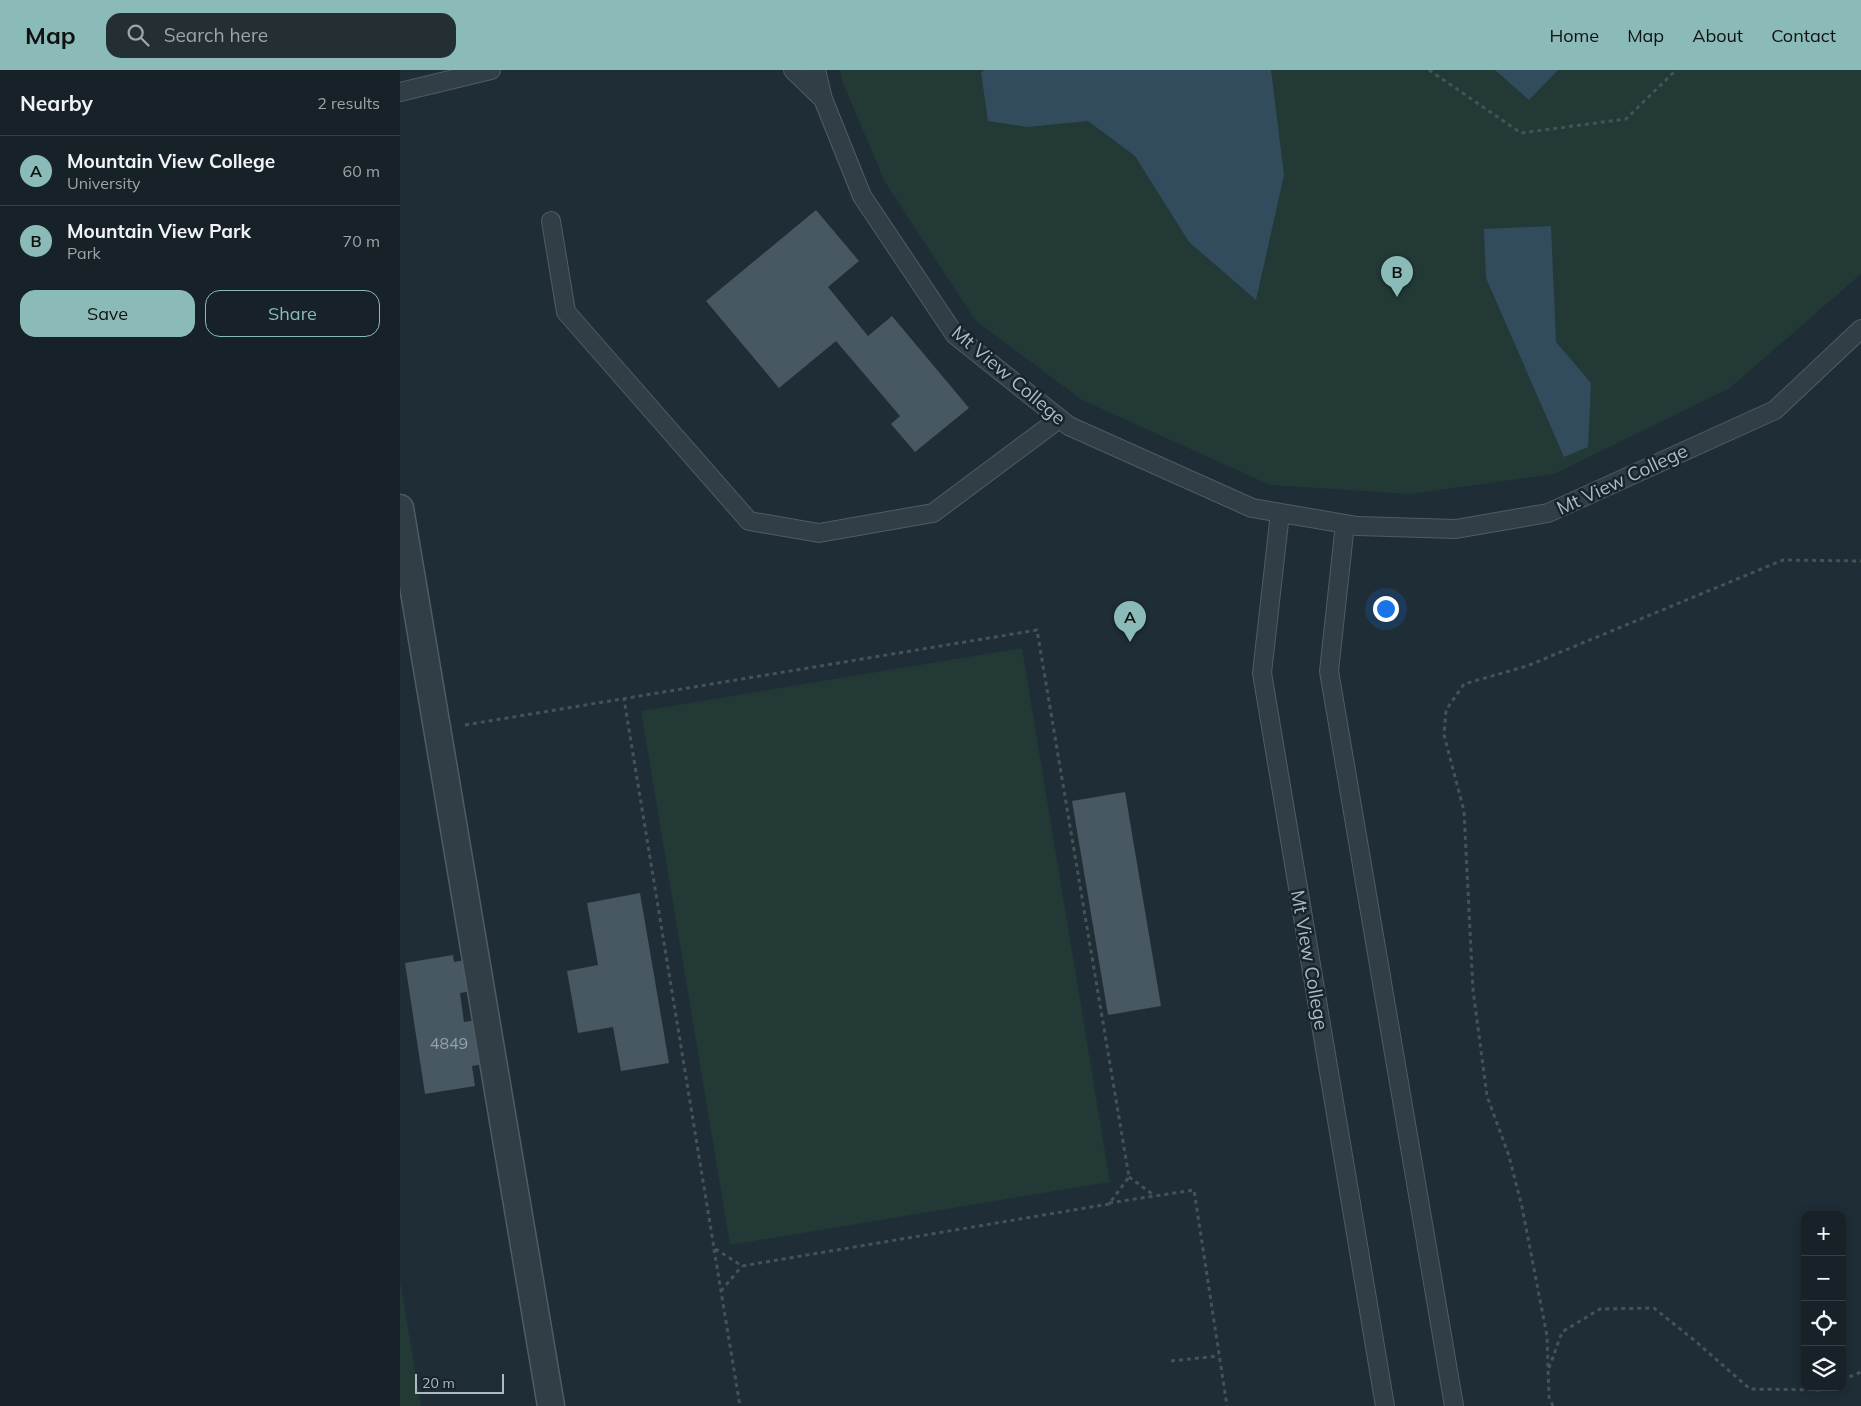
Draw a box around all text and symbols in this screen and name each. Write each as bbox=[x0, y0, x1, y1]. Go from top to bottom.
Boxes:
search box bbox=[106, 13, 456, 58]
text: Map bbox=[25, 20, 76, 50]
icon: search bbox=[124, 21, 152, 49]
text: Search here bbox=[164, 23, 268, 47]
text: Home bbox=[1549, 24, 1599, 47]
text: Map bbox=[1627, 24, 1664, 47]
text: About bbox=[1692, 24, 1743, 47]
text: Contact bbox=[1771, 24, 1836, 47]
text: Nearby bbox=[20, 90, 93, 116]
text: 2 results bbox=[317, 93, 380, 113]
text: Mountain View College bbox=[67, 149, 275, 173]
text: A bbox=[30, 161, 42, 181]
text: 60 m bbox=[343, 161, 380, 181]
text: University bbox=[67, 173, 141, 193]
text: Mountain View Park bbox=[67, 219, 251, 243]
text: B bbox=[30, 231, 42, 251]
text: 70 m bbox=[343, 231, 380, 251]
text: Park bbox=[67, 243, 101, 263]
pin: B bbox=[1381, 256, 1413, 297]
button: Save bbox=[20, 290, 195, 337]
button: Share bbox=[205, 290, 380, 337]
street label: Mt View College bbox=[947, 320, 1071, 430]
street label: Mt View College bbox=[1553, 438, 1691, 520]
your location bbox=[1373, 596, 1399, 622]
pin: A bbox=[1114, 601, 1146, 642]
street label: Mt View College bbox=[1286, 888, 1334, 1032]
house number: 4849 bbox=[430, 1033, 468, 1053]
map controls bbox=[1801, 1211, 1846, 1391]
button: + bbox=[1801, 1211, 1846, 1256]
button: − bbox=[1801, 1256, 1846, 1301]
button: locate bbox=[1801, 1301, 1846, 1346]
button: layers bbox=[1801, 1346, 1846, 1391]
scale bar bbox=[415, 1371, 504, 1394]
text: 20 m bbox=[422, 1374, 455, 1392]

